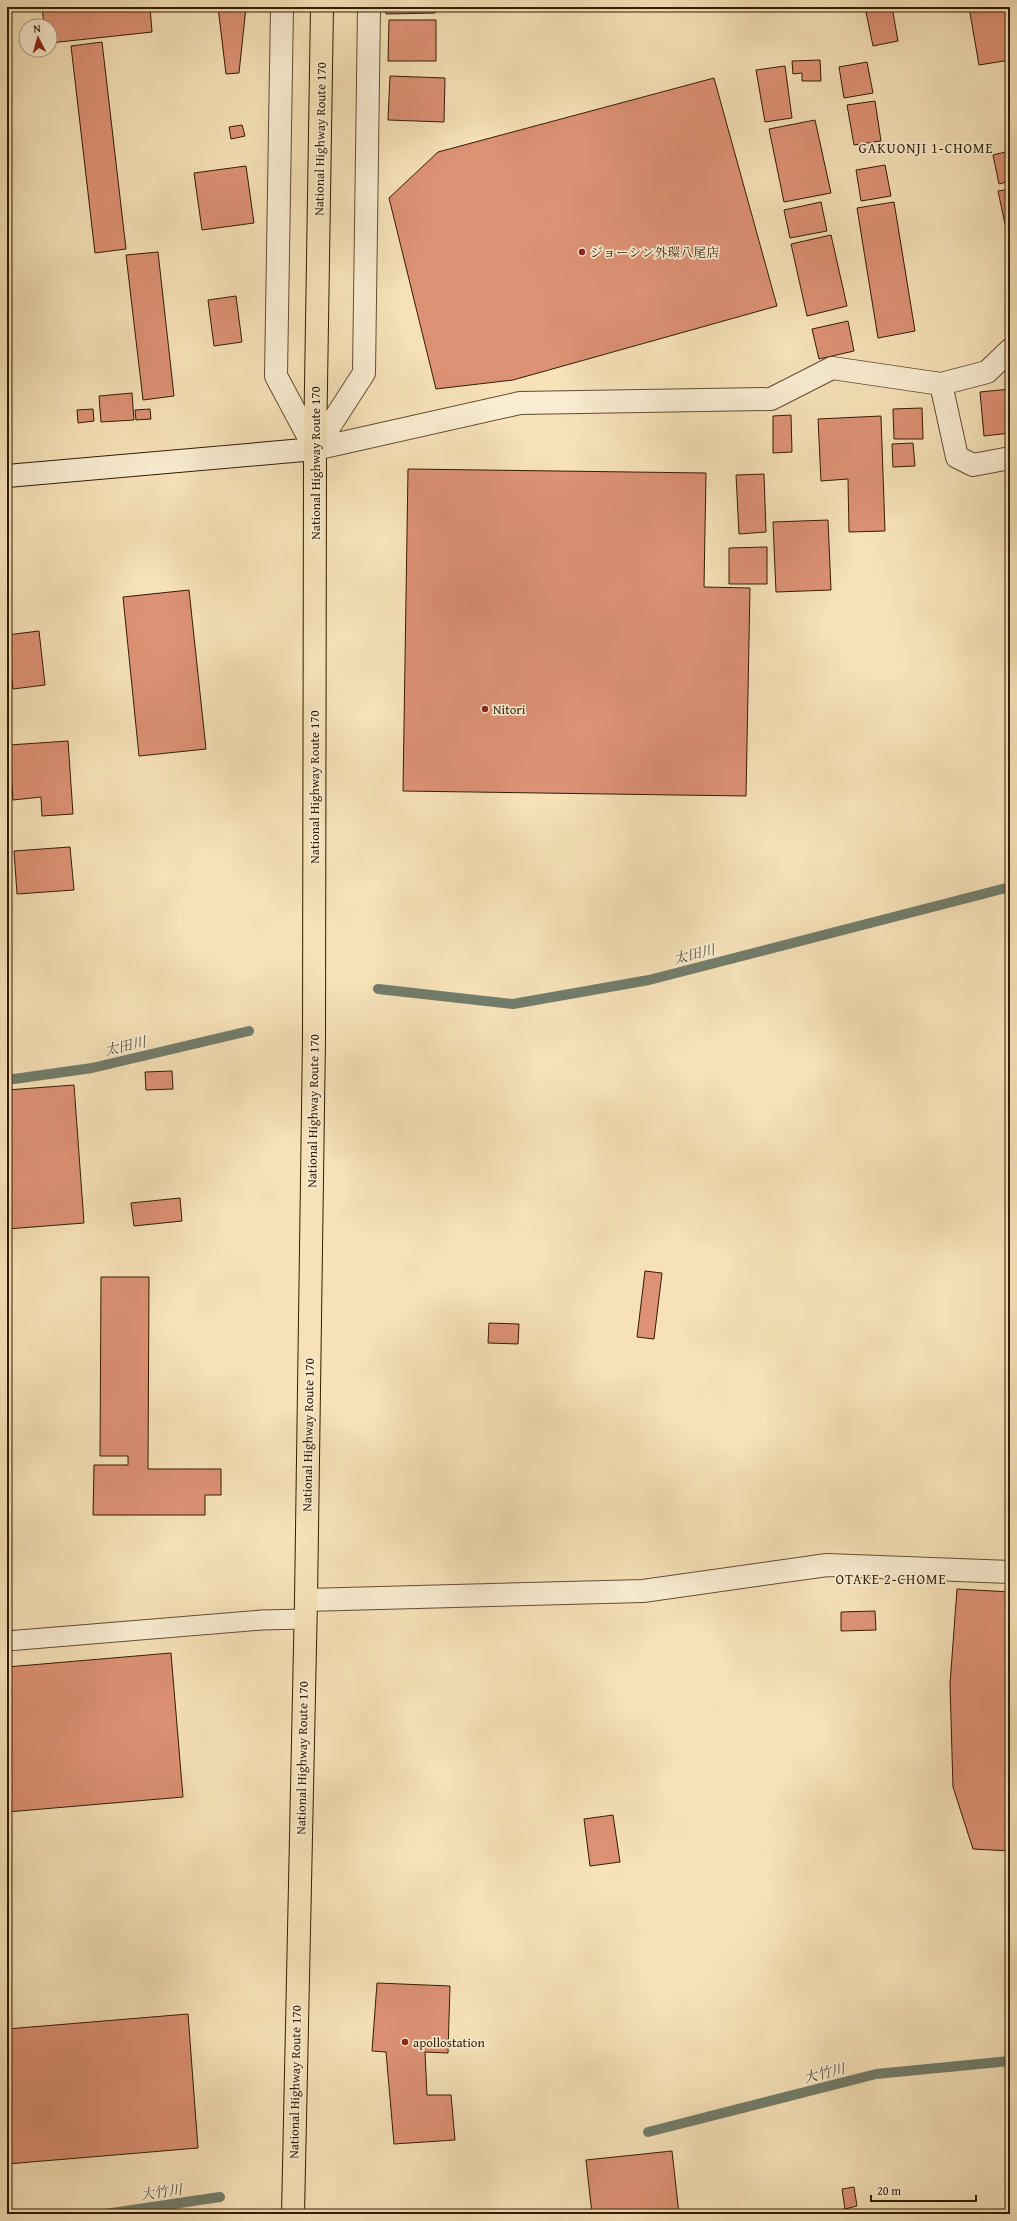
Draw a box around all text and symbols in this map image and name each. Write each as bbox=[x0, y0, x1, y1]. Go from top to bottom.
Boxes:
north arrow bbox=[18, 18, 58, 58]
text: N bbox=[32, 20, 42, 36]
street label: National Highway Route 170 bbox=[309, 62, 331, 216]
district label: GAKUONJI 1-CHOME bbox=[858, 138, 994, 158]
place label: ジョーシン外環八尾店 bbox=[590, 243, 719, 262]
marker: ジョーシン外環八尾店 bbox=[577, 247, 587, 257]
street label: National Highway Route 170 bbox=[306, 386, 325, 540]
place label: Nitori bbox=[493, 700, 526, 719]
marker: Nitori bbox=[480, 704, 490, 714]
street label: National Highway Route 170 bbox=[305, 710, 324, 864]
water label: 太田川 bbox=[671, 939, 719, 969]
water label: 太田川 bbox=[102, 1031, 150, 1060]
street label: National Highway Route 170 bbox=[302, 1034, 324, 1188]
street label: National Highway Route 170 bbox=[297, 1358, 319, 1512]
district label: OTAKE 2-CHOME bbox=[836, 1569, 946, 1589]
street label: National Highway Route 170 bbox=[291, 1681, 313, 1835]
street label: National Highway Route 170 bbox=[284, 2005, 306, 2159]
place label: apollostation bbox=[413, 2033, 485, 2052]
marker: apollostation bbox=[400, 2037, 410, 2047]
water label: 大竹川 bbox=[801, 2058, 849, 2088]
scale bar bbox=[871, 2177, 976, 2203]
water label: 大竹川 bbox=[139, 2179, 185, 2205]
text: 20 m bbox=[877, 2182, 901, 2199]

